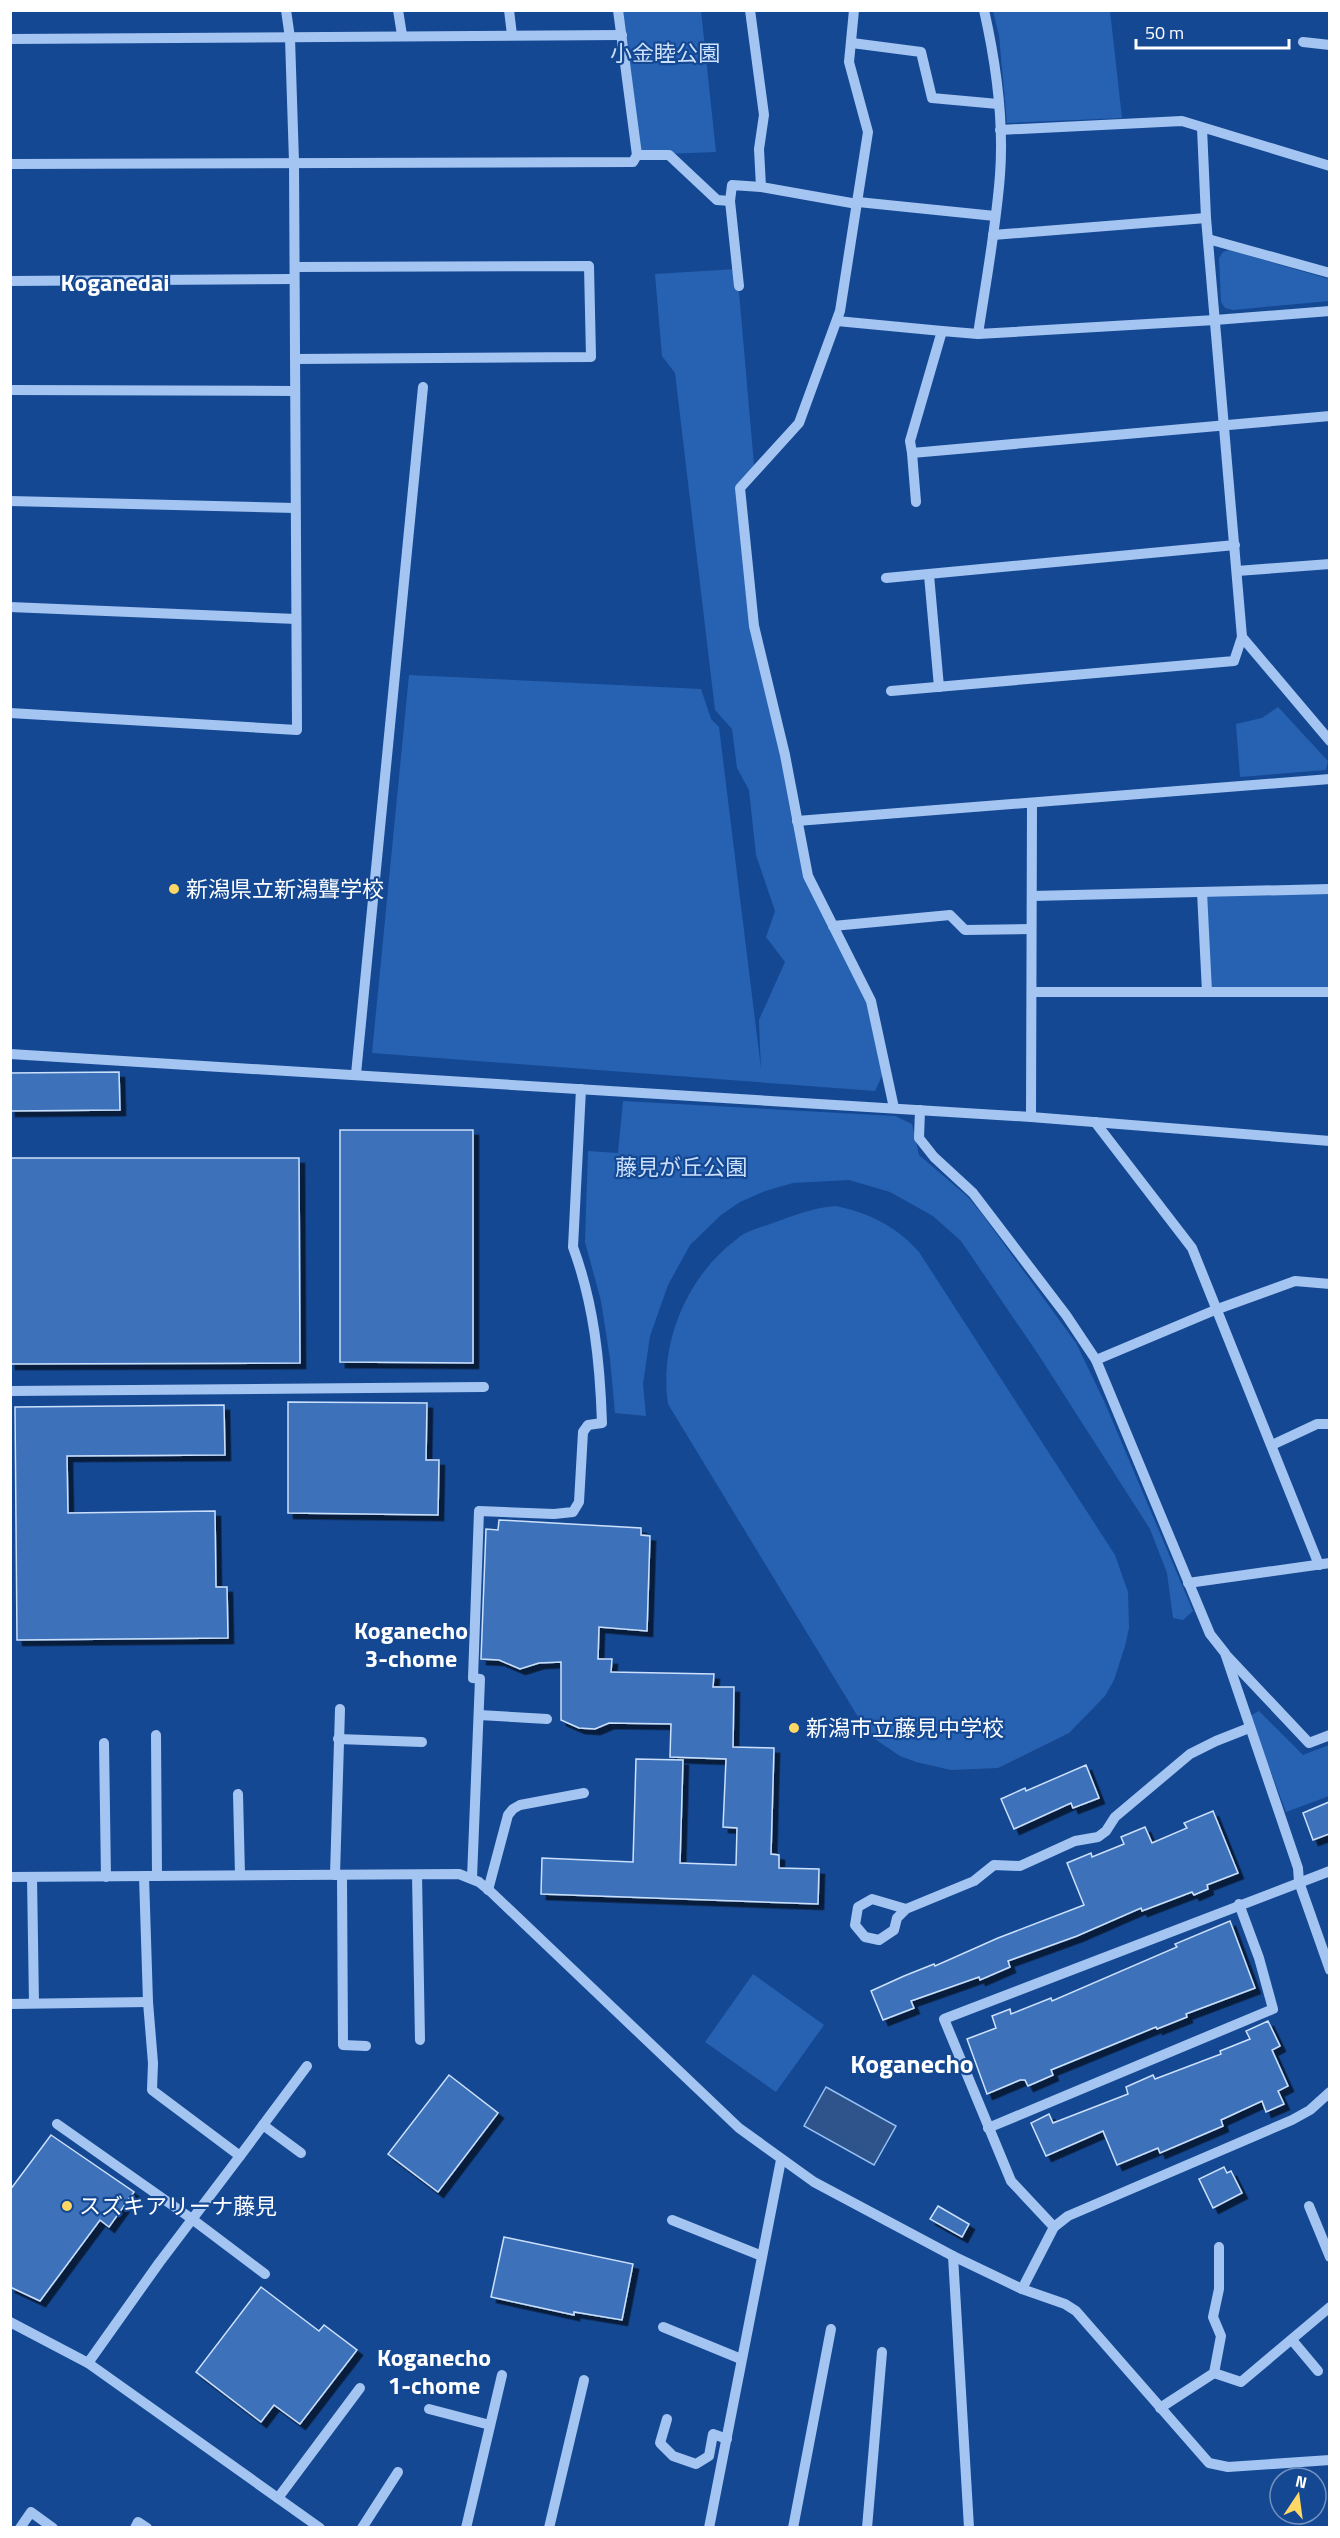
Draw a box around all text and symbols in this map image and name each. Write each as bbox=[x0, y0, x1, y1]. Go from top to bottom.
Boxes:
scale bar bbox=[1136, 12, 1289, 50]
text: 50 m bbox=[1145, 19, 1184, 46]
park label: 小金睦公園 bbox=[610, 36, 720, 70]
district label: Koganedai bbox=[61, 264, 169, 300]
place label: 新潟県立新潟聾学校 bbox=[186, 872, 384, 906]
marker: 新潟県立新潟聾学校 bbox=[167, 882, 181, 896]
park label: 藤見が丘公園 bbox=[615, 1150, 747, 1184]
district label: Koganecho 3-chome bbox=[354, 1612, 468, 1676]
place label: 新潟市立藤見中学校 bbox=[806, 1711, 1004, 1745]
marker: 新潟市立藤見中学校 bbox=[787, 1721, 801, 1735]
district label: Koganecho bbox=[850, 2044, 974, 2083]
place label: スズキアリーナ藤見 bbox=[79, 2189, 277, 2223]
marker: スズキアリーナ藤見 bbox=[60, 2199, 74, 2213]
district label: Koganecho 1-chome bbox=[377, 2339, 491, 2403]
north arrow bbox=[1268, 2466, 1328, 2526]
text: N bbox=[1293, 2468, 1309, 2494]

